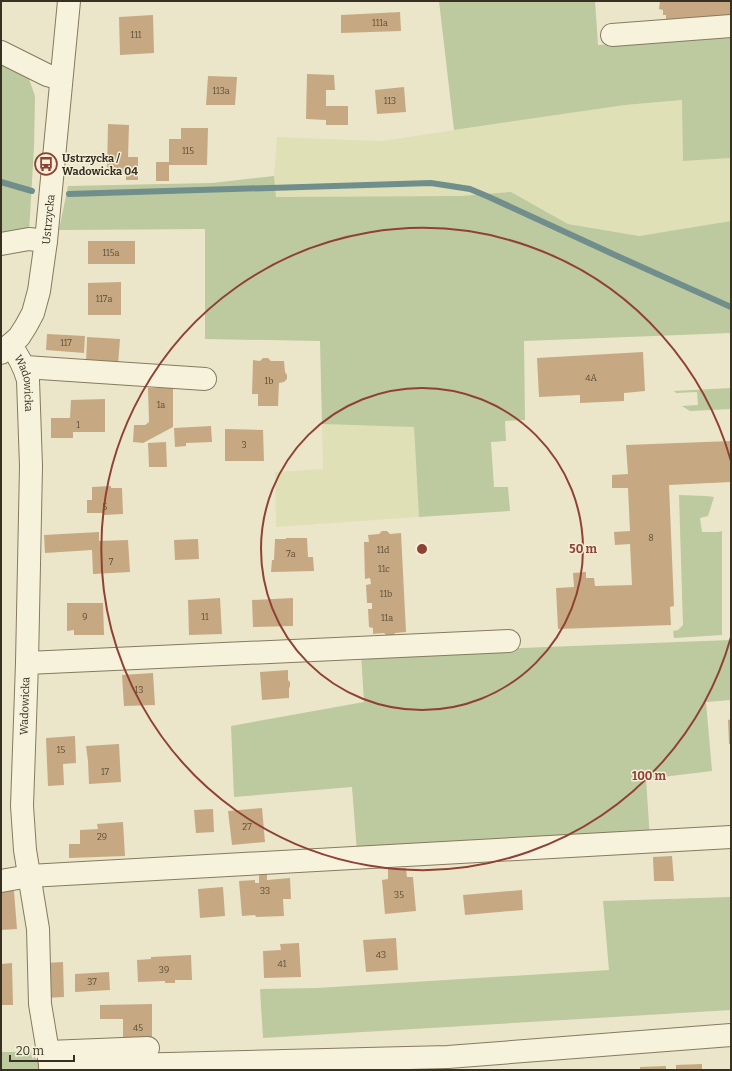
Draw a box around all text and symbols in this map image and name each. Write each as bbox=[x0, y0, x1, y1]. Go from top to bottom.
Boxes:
house number: 111a bbox=[372, 18, 388, 28]
house number: 111 bbox=[131, 30, 142, 40]
house number: 113a bbox=[212, 86, 230, 96]
house number: 113 bbox=[384, 96, 396, 106]
house number: 115 bbox=[182, 146, 194, 156]
bus stop icon: Ustrzycka / Wadowicka 04 bbox=[33, 151, 59, 177]
place label: Ustrzycka / Wadowicka 04 bbox=[62, 152, 138, 178]
street label: Ustrzycka bbox=[39, 194, 57, 245]
house number: 115a bbox=[102, 248, 120, 258]
house number: 117a bbox=[96, 294, 112, 304]
house number: 117 bbox=[60, 338, 72, 348]
street label: Wadowicka bbox=[12, 352, 36, 412]
house number: 4A bbox=[585, 373, 597, 383]
house number: 1b bbox=[265, 376, 273, 386]
house number: 1a bbox=[157, 400, 165, 410]
house number: 1 bbox=[76, 420, 80, 430]
house number: 3 bbox=[241, 440, 247, 450]
house number: 5 bbox=[103, 502, 108, 512]
house number: 8 bbox=[648, 533, 654, 543]
centre of rings bbox=[415, 542, 429, 556]
text: 50 m bbox=[569, 542, 597, 556]
house number: 11d bbox=[377, 545, 390, 555]
house number: 7a bbox=[286, 549, 296, 559]
house number: 7 bbox=[109, 557, 114, 567]
house number: 11c bbox=[378, 564, 390, 574]
house number: 11b bbox=[380, 589, 392, 599]
house number: 9 bbox=[82, 612, 88, 622]
house number: 11 bbox=[201, 612, 209, 622]
house number: 11a bbox=[381, 613, 393, 623]
street label: Wadowicka bbox=[17, 677, 33, 735]
house number: 13 bbox=[135, 685, 143, 695]
house number: 15 bbox=[57, 745, 65, 755]
house number: 17 bbox=[101, 767, 110, 777]
text: 100 m bbox=[632, 769, 667, 783]
house number: 27 bbox=[242, 822, 252, 832]
house number: 29 bbox=[97, 832, 107, 842]
house number: 33 bbox=[260, 886, 270, 896]
house number: 35 bbox=[394, 890, 404, 900]
house number: 43 bbox=[376, 950, 386, 960]
house number: 41 bbox=[278, 959, 287, 969]
house number: 39 bbox=[159, 965, 169, 975]
house number: 37 bbox=[87, 977, 97, 987]
house number: 45 bbox=[133, 1023, 143, 1033]
scale bar bbox=[10, 1037, 74, 1063]
text: 20 m bbox=[16, 1044, 45, 1058]

